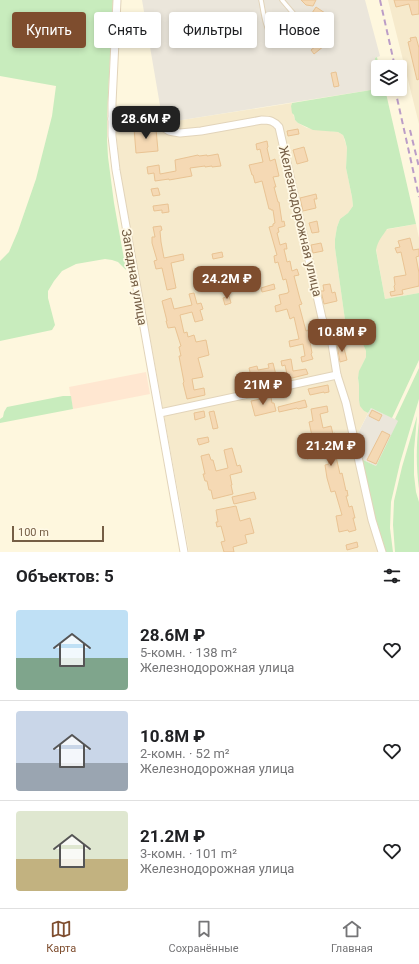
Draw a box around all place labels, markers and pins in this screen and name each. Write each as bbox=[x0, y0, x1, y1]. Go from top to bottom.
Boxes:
pin: 28.6M ₽ bbox=[109, 106, 183, 140]
pin: 24.2M ₽ bbox=[190, 266, 264, 300]
pin: 10.8M ₽ bbox=[305, 319, 379, 353]
pin: 21M ₽ bbox=[235, 372, 291, 406]
pin: 21.2M ₽ bbox=[294, 433, 368, 467]

